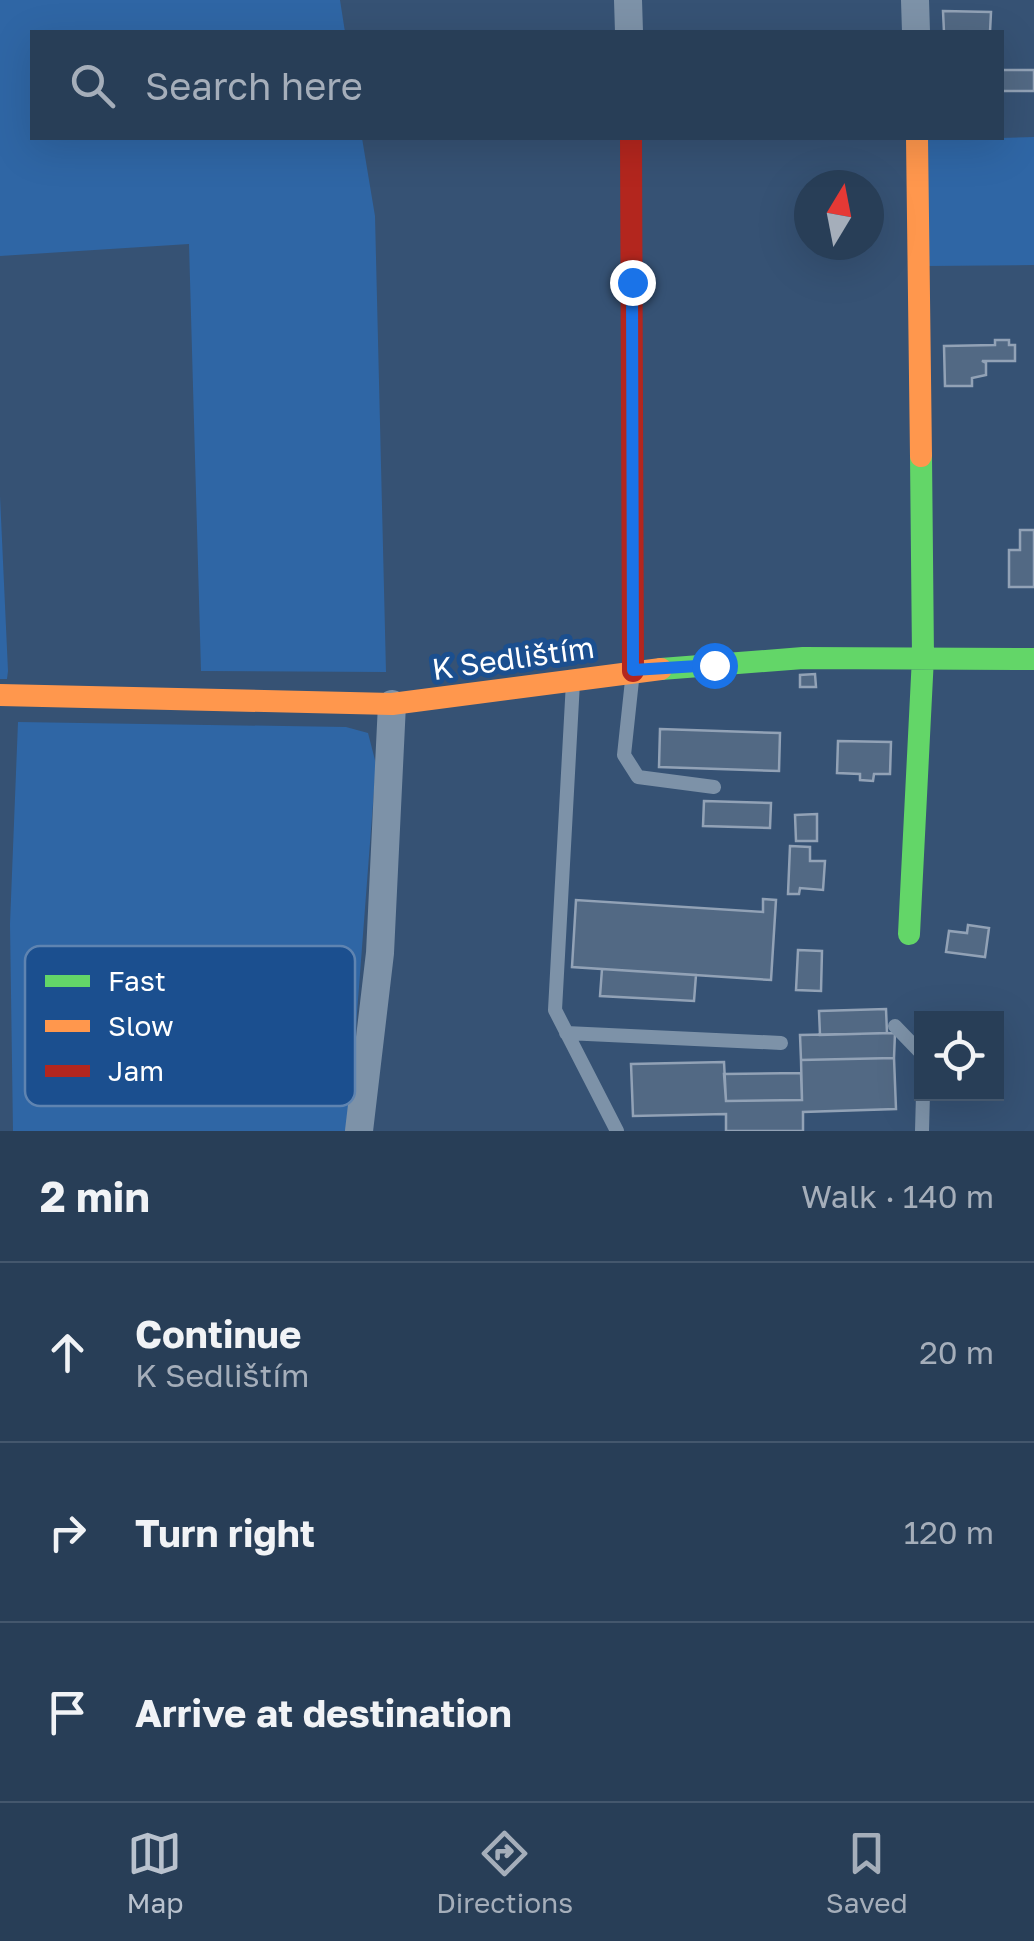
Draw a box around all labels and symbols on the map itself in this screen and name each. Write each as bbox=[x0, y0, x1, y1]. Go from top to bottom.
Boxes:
north arrow bbox=[794, 170, 884, 260]
route end bbox=[610, 260, 656, 306]
street label: K Sedlištím bbox=[430, 629, 596, 687]
route start bbox=[692, 643, 738, 689]
legend bbox=[25, 946, 355, 1106]
text: Fast bbox=[108, 964, 166, 997]
text: Slow bbox=[108, 1009, 174, 1042]
text: Jam bbox=[108, 1054, 164, 1087]

